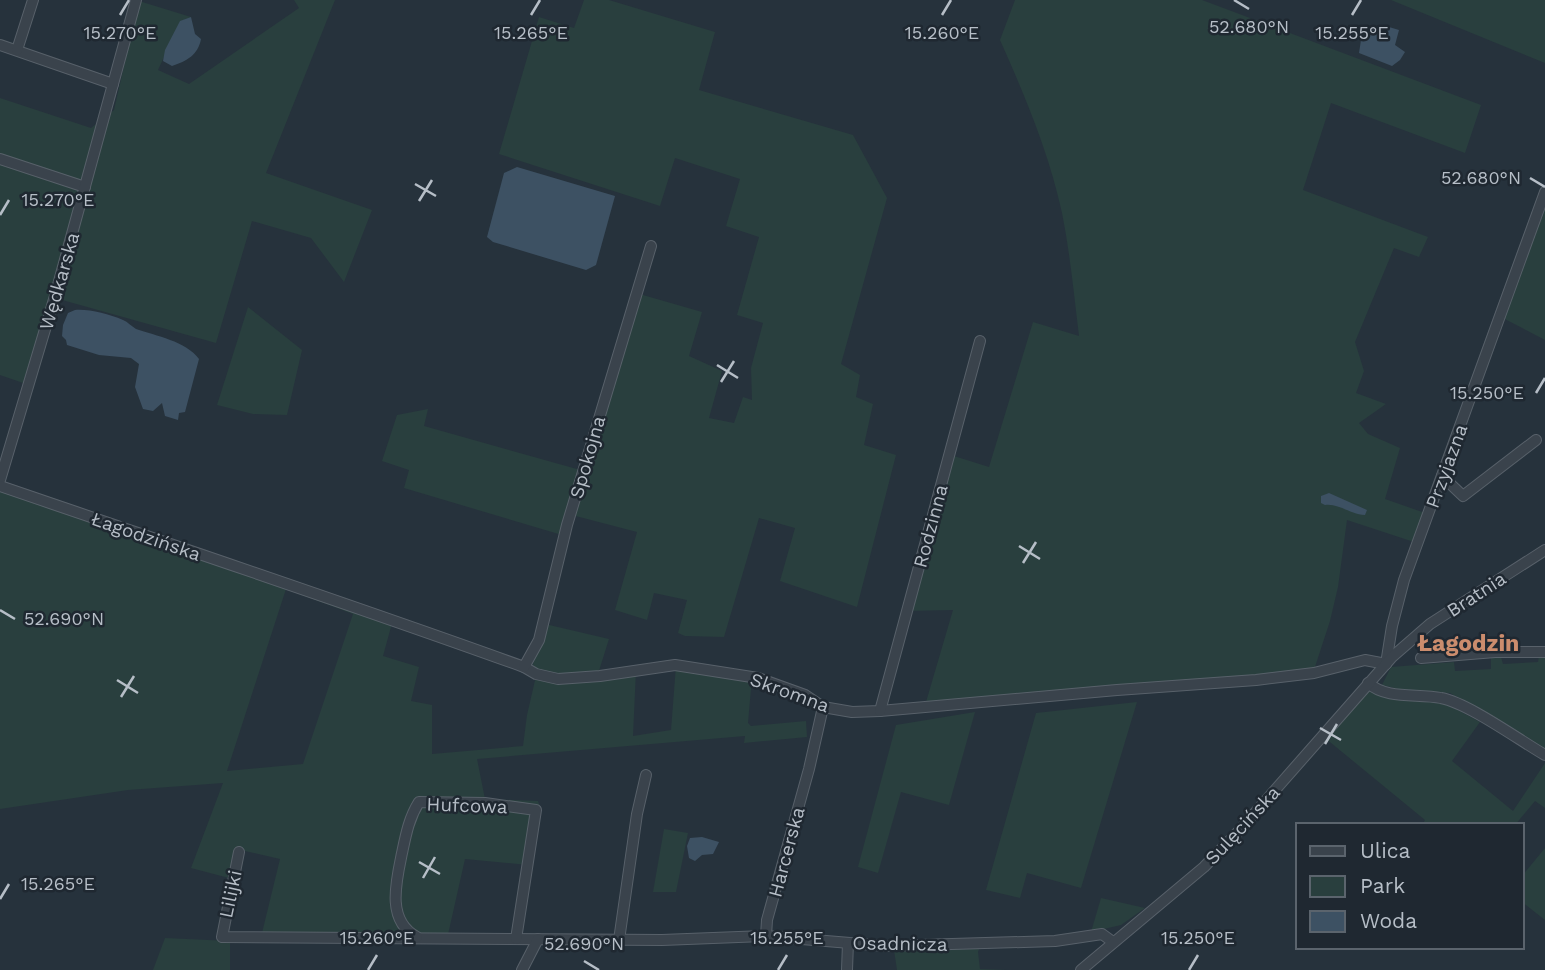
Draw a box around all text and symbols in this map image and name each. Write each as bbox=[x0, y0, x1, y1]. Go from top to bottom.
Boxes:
text: 52.680°N bbox=[1209, 16, 1289, 37]
text: 15.270°E bbox=[83, 22, 157, 43]
text: 15.265°E bbox=[494, 22, 568, 43]
text: 15.260°E bbox=[905, 22, 979, 43]
text: 15.255°E bbox=[1315, 22, 1389, 43]
text: 52.680°N bbox=[1441, 167, 1521, 188]
text: 15.270°E bbox=[21, 189, 95, 210]
street label: Wędkarska bbox=[35, 229, 84, 333]
text: 15.250°E bbox=[1450, 382, 1524, 403]
street label: Spokojna bbox=[565, 413, 610, 501]
street label: Przyjazna bbox=[1421, 421, 1472, 511]
street label: Rodzinna bbox=[908, 482, 953, 570]
street label: Łagodzińska bbox=[88, 507, 204, 566]
street label: Bratnia bbox=[1442, 567, 1510, 622]
text: 52.690°N bbox=[24, 608, 104, 629]
district label: Łagodzin bbox=[1417, 630, 1519, 657]
street label: Skromna bbox=[747, 668, 833, 717]
street label: Sulęcińska bbox=[1200, 781, 1285, 870]
street label: Hufcowa bbox=[426, 793, 508, 818]
street label: Harcerska bbox=[763, 804, 810, 900]
legend bbox=[1296, 823, 1524, 949]
text: Ulica bbox=[1360, 838, 1411, 863]
street label: Lilijki bbox=[214, 868, 247, 920]
text: 15.265°E bbox=[21, 873, 95, 894]
text: Park bbox=[1360, 873, 1405, 898]
text: Woda bbox=[1360, 908, 1417, 933]
text: 15.260°E bbox=[340, 927, 414, 948]
text: 15.255°E bbox=[750, 927, 824, 948]
text: 15.250°E bbox=[1161, 927, 1235, 948]
street label: Osadnicza bbox=[852, 931, 948, 956]
text: 52.690°N bbox=[544, 933, 624, 954]

